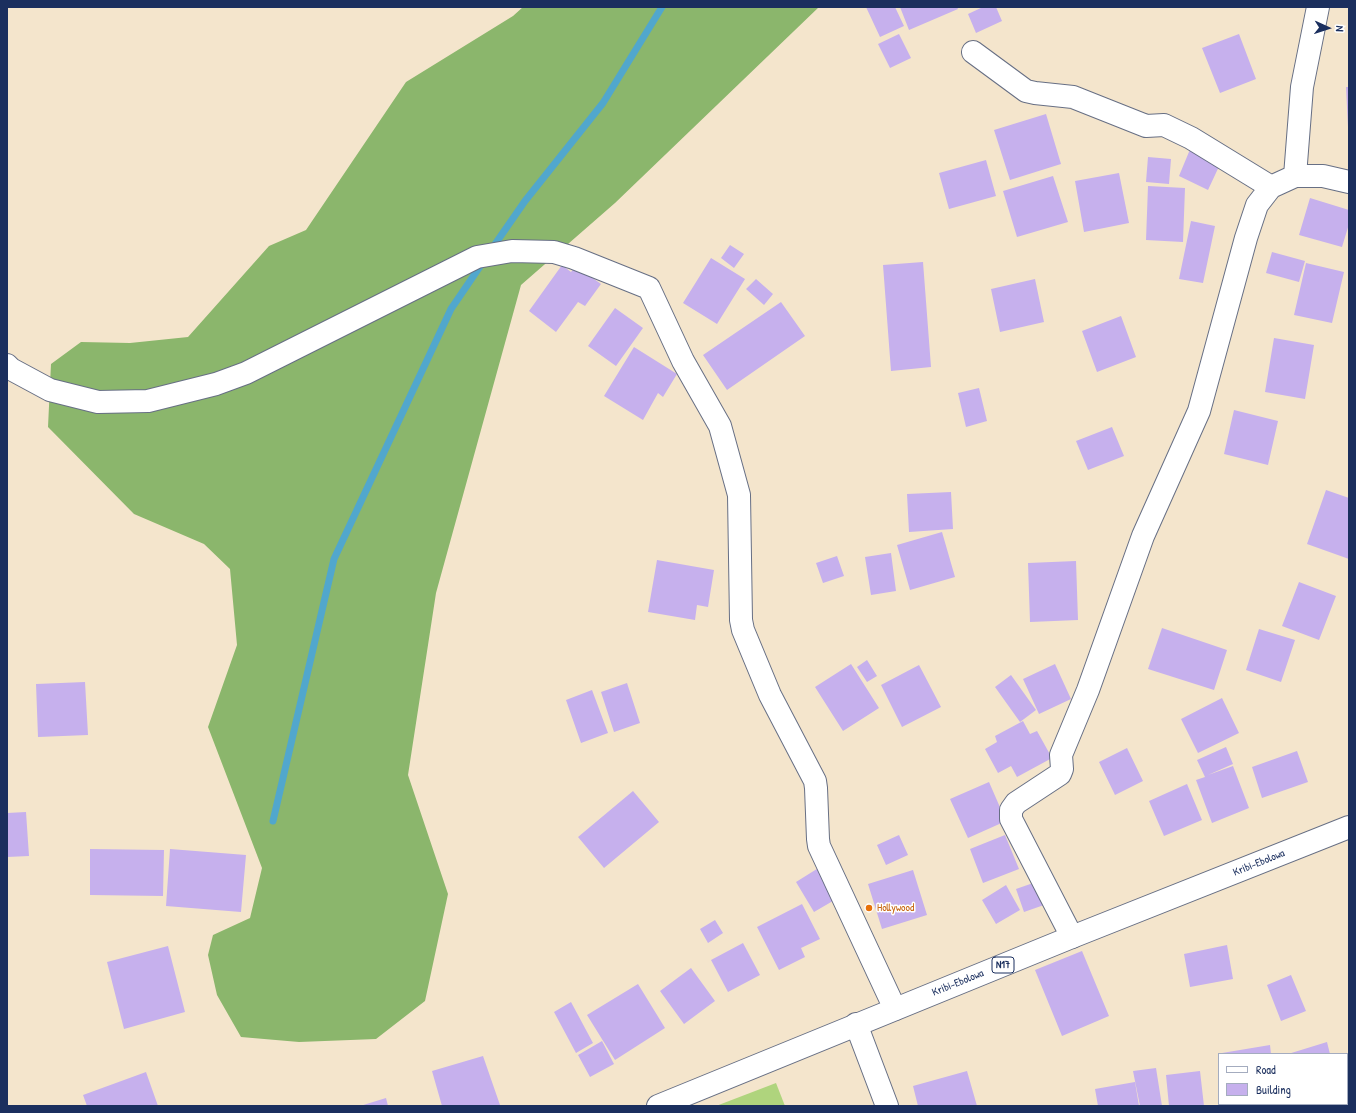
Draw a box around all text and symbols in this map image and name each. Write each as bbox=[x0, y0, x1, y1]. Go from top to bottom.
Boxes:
north arrow bbox=[1308, 8, 1348, 48]
text: N bbox=[1333, 25, 1347, 32]
street label: Kribi-Ebolowa bbox=[1231, 847, 1287, 879]
place label: Hollywood bbox=[877, 901, 914, 915]
marker: Hollywood bbox=[864, 903, 874, 913]
road number: N17 bbox=[992, 957, 1014, 973]
street label: Kribi-Ebolowa bbox=[930, 967, 986, 999]
legend bbox=[1218, 1053, 1348, 1105]
text: Road bbox=[1256, 1061, 1276, 1078]
text: Building bbox=[1256, 1081, 1291, 1098]

